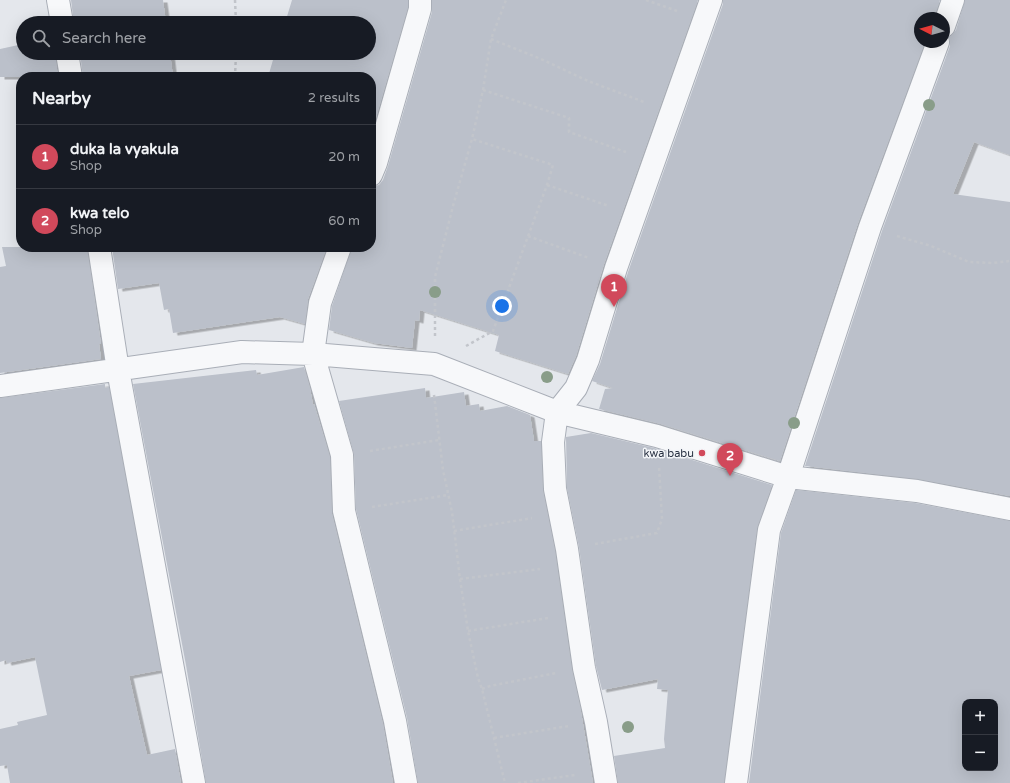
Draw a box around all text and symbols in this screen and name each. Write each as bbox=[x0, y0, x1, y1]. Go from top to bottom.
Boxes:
north arrow bbox=[914, 12, 950, 48]
search box bbox=[16, 16, 376, 60]
icon: search bbox=[30, 27, 52, 49]
text: Search here bbox=[62, 29, 146, 47]
text: Nearby bbox=[32, 88, 91, 109]
text: 2 results bbox=[308, 90, 360, 106]
text: duka la vyakula bbox=[70, 140, 179, 158]
text: 1 bbox=[41, 149, 49, 165]
text: 20 m bbox=[328, 149, 360, 165]
text: Shop bbox=[70, 158, 102, 174]
text: kwa telo bbox=[70, 204, 129, 222]
text: 2 bbox=[41, 213, 49, 229]
text: 60 m bbox=[328, 213, 360, 229]
text: Shop bbox=[70, 222, 102, 238]
pin: 1 bbox=[601, 274, 627, 307]
your location bbox=[492, 296, 512, 316]
pin: 2 bbox=[717, 443, 743, 476]
place label: kwa babu bbox=[644, 447, 694, 460]
marker: kwa babu bbox=[697, 448, 707, 458]
map controls bbox=[962, 699, 998, 771]
button: + bbox=[962, 699, 998, 735]
button: − bbox=[962, 735, 998, 771]

